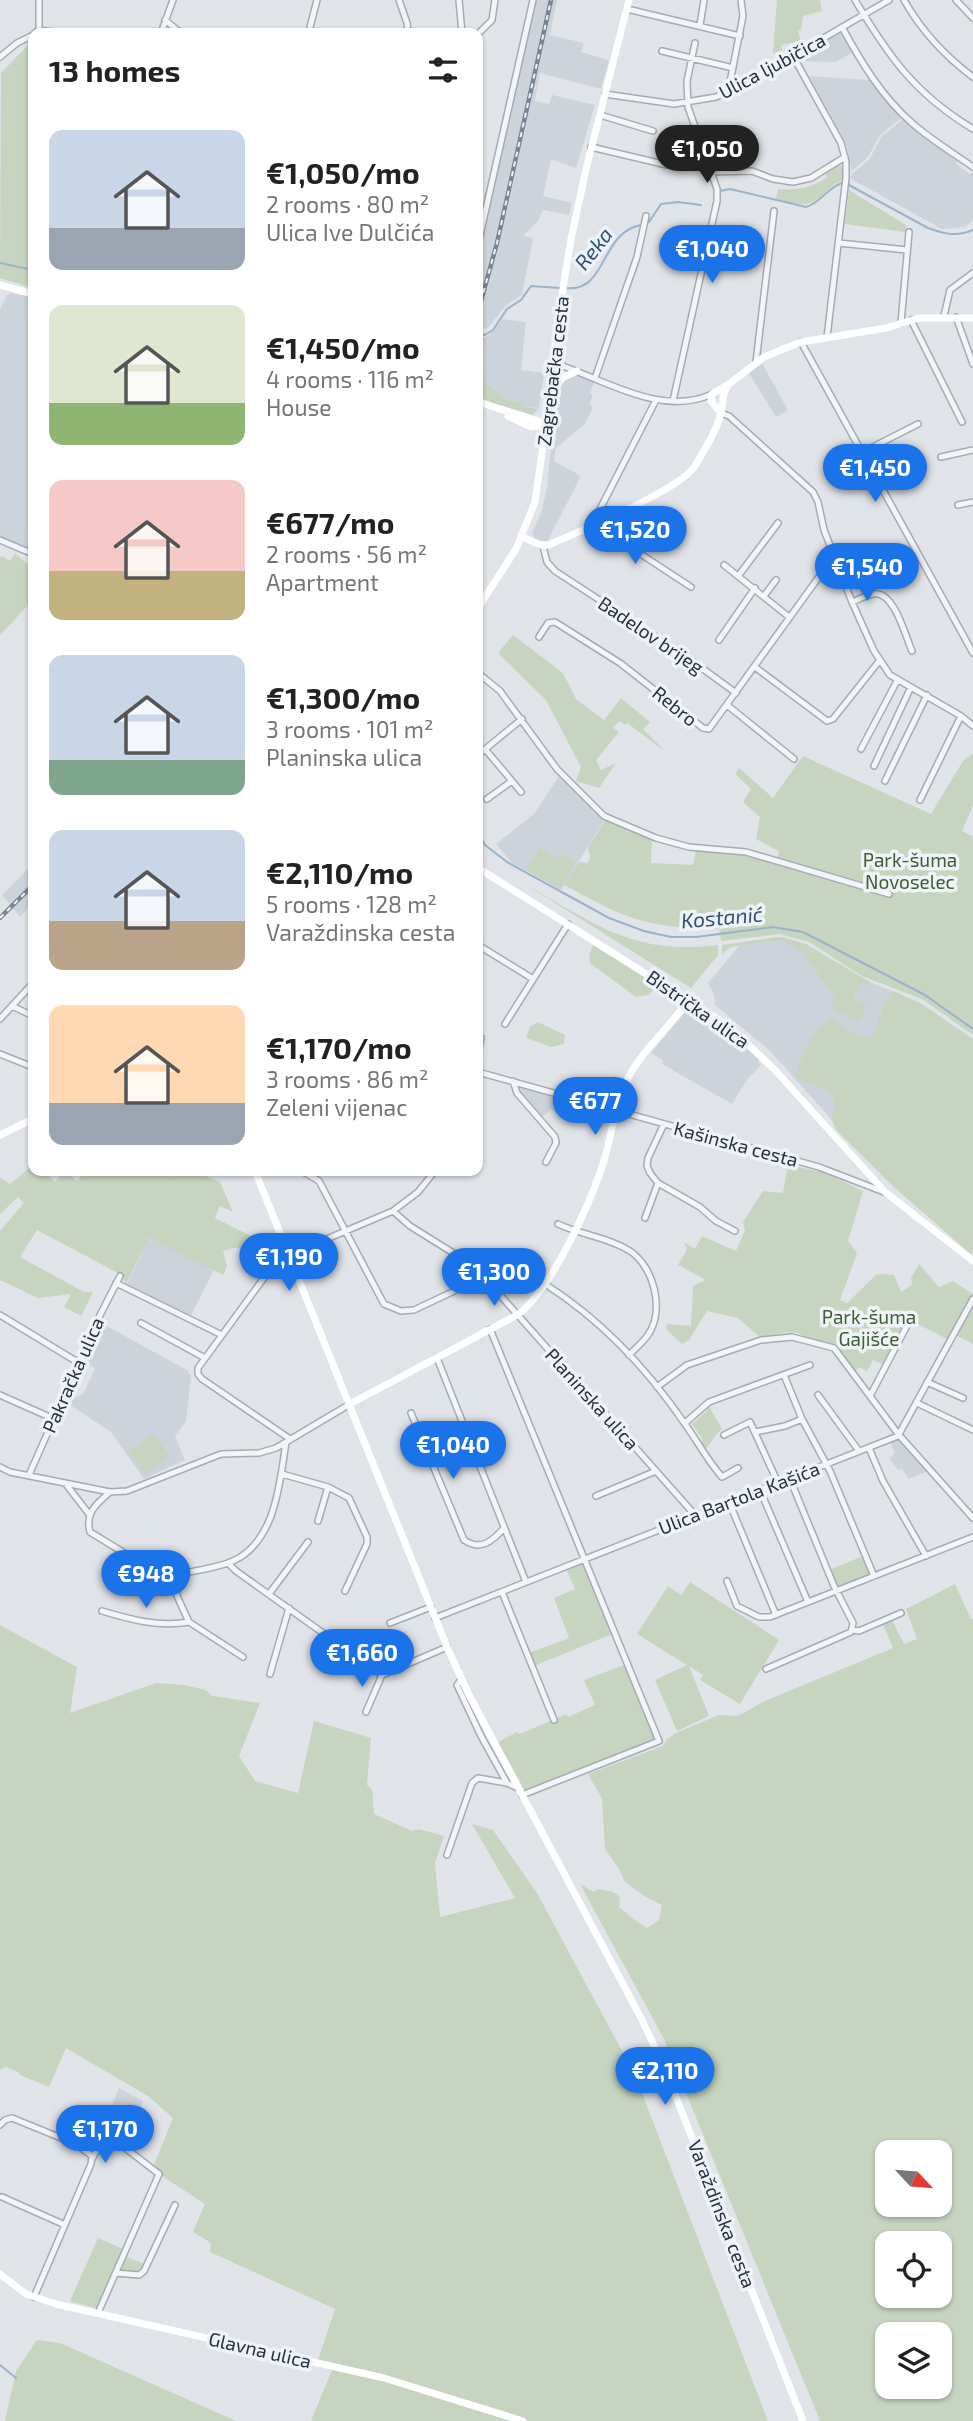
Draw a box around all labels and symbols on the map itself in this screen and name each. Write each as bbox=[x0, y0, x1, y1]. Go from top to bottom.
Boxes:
street label: Ulica ljubičica bbox=[715, 28, 829, 103]
pin: €1,050 bbox=[650, 125, 764, 185]
water label: Reka bbox=[568, 222, 617, 274]
pin: €1,040 bbox=[655, 226, 769, 285]
street label: Zagrebačka cesta bbox=[532, 295, 573, 447]
pin: €1,450 bbox=[818, 444, 932, 504]
pin: €1,520 bbox=[578, 506, 692, 566]
pin: €1,540 bbox=[810, 544, 924, 603]
street label: Badelov brijeg bbox=[594, 591, 709, 679]
street label: Rebro bbox=[648, 681, 702, 731]
park label: Park-šuma Novoselec bbox=[863, 848, 957, 893]
water label: Kostanić bbox=[680, 900, 764, 933]
street label: Bistrička ulica bbox=[642, 965, 754, 1053]
pin: €677 bbox=[554, 1078, 636, 1137]
street label: Kašinska cesta bbox=[671, 1116, 801, 1171]
pin: €1,190 bbox=[232, 1234, 346, 1293]
pin: €1,300 bbox=[437, 1248, 551, 1308]
park label: Park-šuma Gajišće bbox=[822, 1305, 916, 1350]
street label: Pakračka ulica bbox=[37, 1314, 108, 1436]
street label: Planinska ulica bbox=[541, 1343, 644, 1454]
pin: €1,040 bbox=[396, 1422, 510, 1481]
street label: Ulica Bartola Kašića bbox=[655, 1456, 823, 1539]
pin: €948 bbox=[105, 1550, 187, 1610]
pin: €1,660 bbox=[305, 1630, 419, 1689]
pin: €2,110 bbox=[608, 2048, 722, 2107]
pin: €1,170 bbox=[48, 2106, 162, 2165]
street label: Varaždinska cesta bbox=[684, 2137, 761, 2291]
north arrow bbox=[875, 2140, 952, 2217]
street label: Glavna ulica bbox=[207, 2327, 314, 2372]

